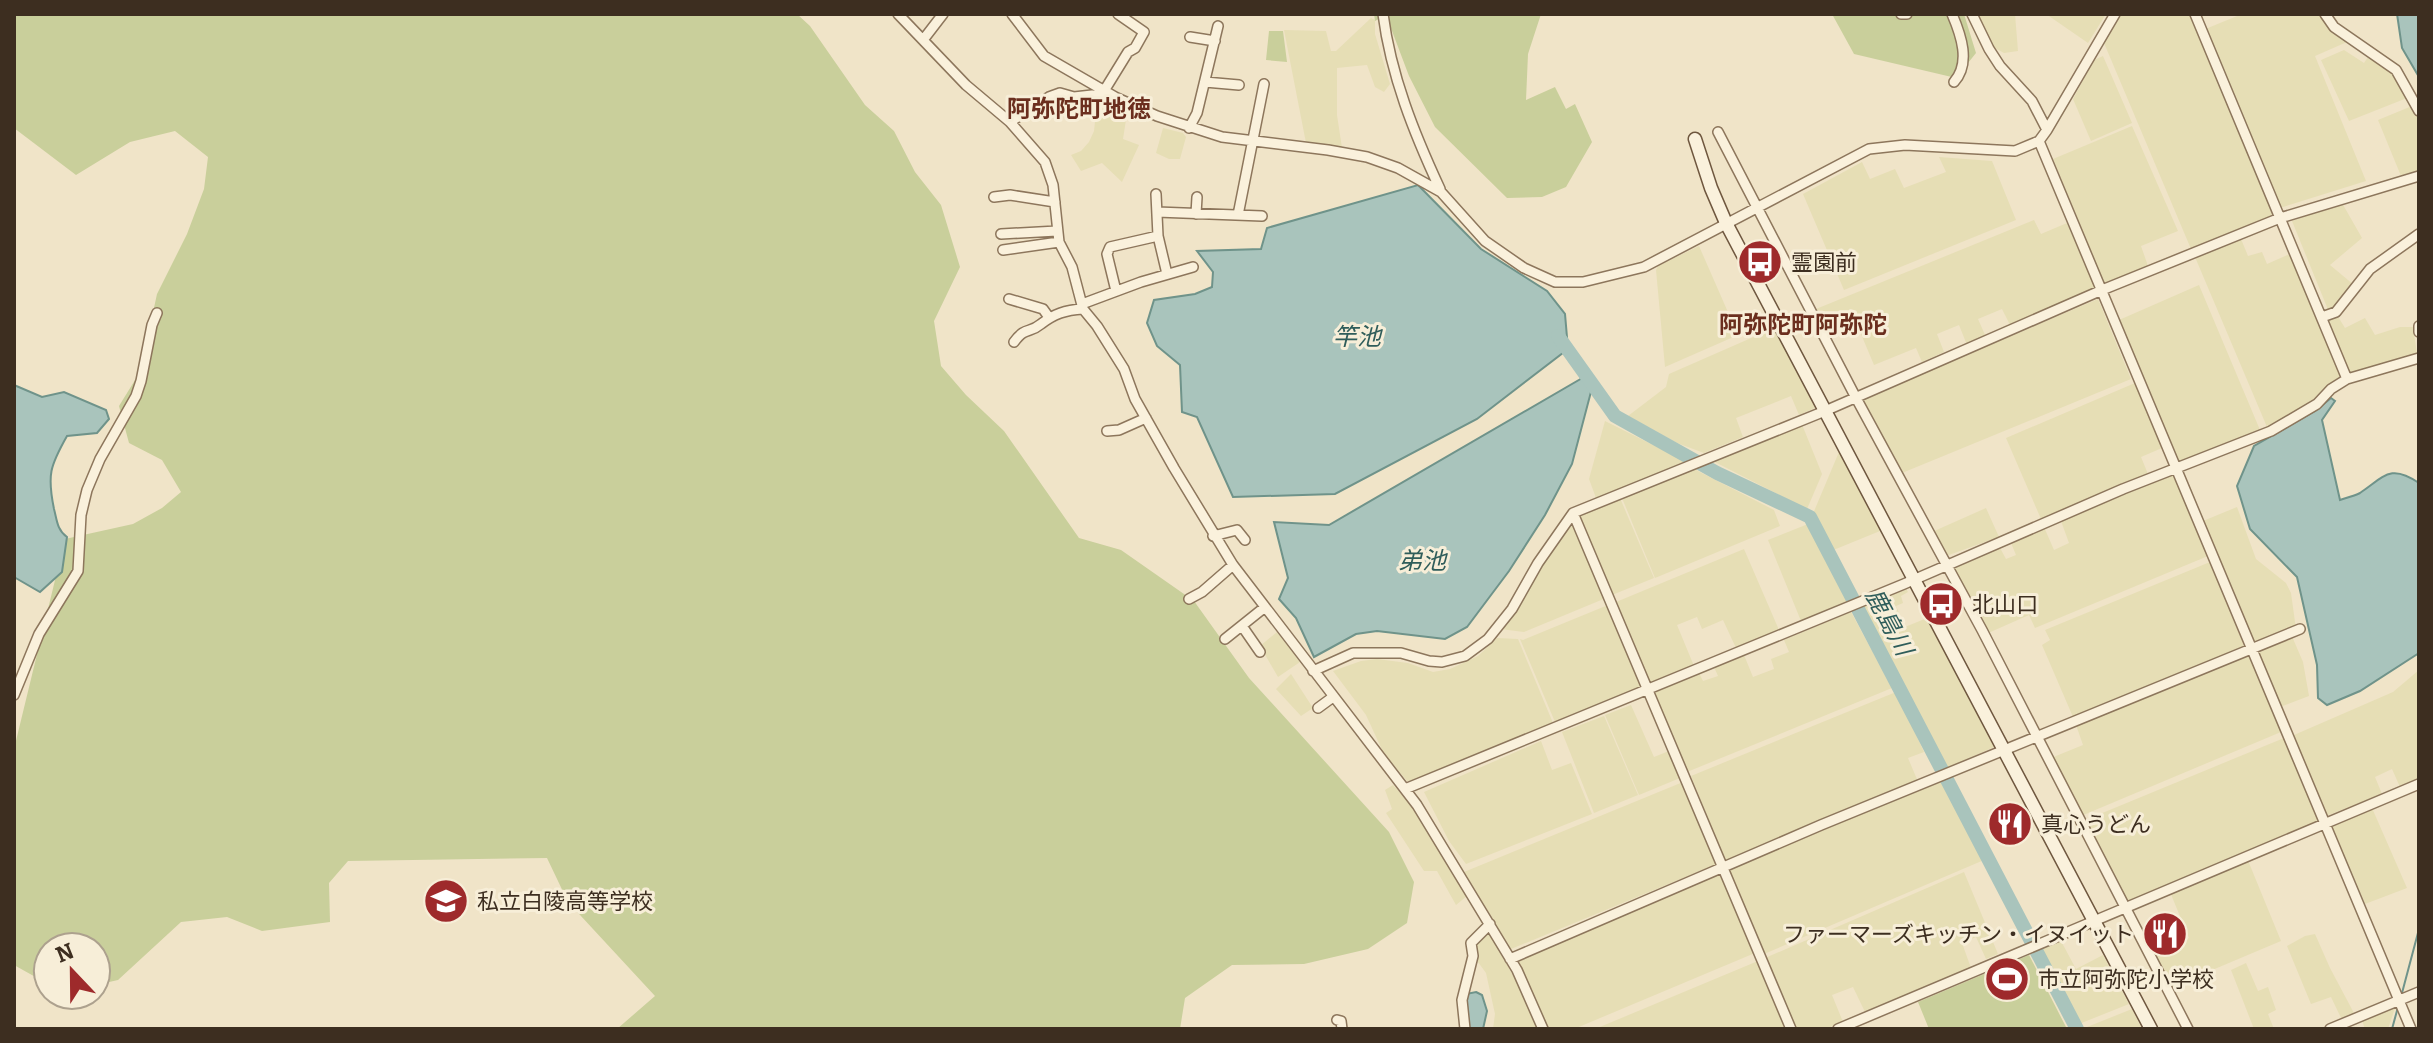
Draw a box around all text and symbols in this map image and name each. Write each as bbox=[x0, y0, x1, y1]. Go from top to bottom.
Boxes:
district label: 阿弥陀町地徳 bbox=[1007, 95, 1151, 123]
bus stop icon: 霊園前 bbox=[1736, 238, 1784, 286]
place label: 霊園前 bbox=[1791, 249, 1857, 276]
district label: 阿弥陀町阿弥陀 bbox=[1719, 311, 1887, 339]
water label: 竿池 bbox=[1333, 323, 1383, 351]
water label: 弟池 bbox=[1398, 547, 1448, 575]
bus stop icon: 北山口 bbox=[1917, 580, 1965, 628]
water label: 鹿島川 bbox=[1860, 584, 1920, 663]
place label: 北山口 bbox=[1972, 591, 2038, 618]
restaurant icon: 真心うどん bbox=[1986, 800, 2034, 848]
place label: 真心うどん bbox=[2041, 811, 2151, 838]
school or university icon: 私立白陵高等学校 bbox=[422, 877, 470, 925]
place label: 私立白陵高等学校 bbox=[477, 888, 653, 915]
restaurant icon: ファーマーズキッチン・イヌイット bbox=[2141, 910, 2189, 958]
place label: ファーマーズキッチン・イヌイット bbox=[1783, 921, 2134, 948]
north arrow bbox=[32, 931, 112, 1011]
text: N bbox=[52, 937, 78, 969]
sports icon: 市立阿弥陀小学校 bbox=[1983, 955, 2031, 1003]
place label: 市立阿弥陀小学校 bbox=[2038, 966, 2214, 993]

